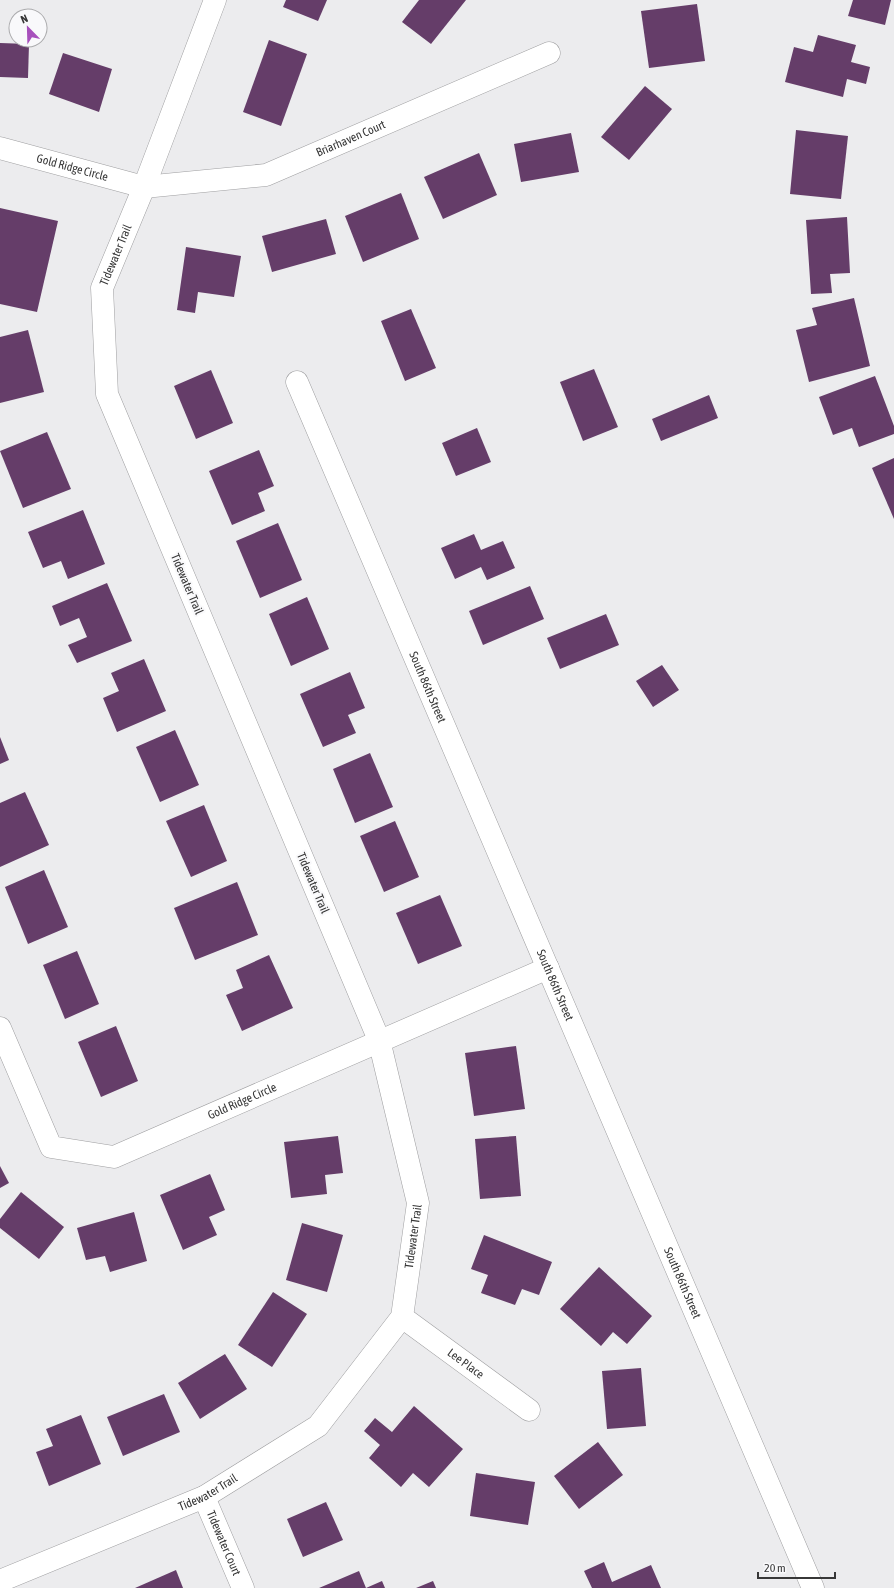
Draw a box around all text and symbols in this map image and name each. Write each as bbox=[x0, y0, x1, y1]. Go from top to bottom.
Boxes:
north arrow bbox=[8, 8, 48, 48]
text: N bbox=[19, 12, 29, 26]
street label: Briarhaven Court bbox=[314, 117, 388, 160]
street label: Gold Ridge Circle bbox=[35, 151, 110, 184]
street label: Tidewater Trail bbox=[97, 222, 135, 288]
street label: Tidewater Trail bbox=[168, 551, 206, 617]
street label: South 86th Street bbox=[406, 650, 449, 725]
street label: Tidewater Trail bbox=[294, 850, 332, 916]
street label: South 86th Street bbox=[534, 947, 577, 1023]
street label: Gold Ridge Circle bbox=[206, 1080, 279, 1122]
street label: Tidewater Trail bbox=[402, 1202, 425, 1269]
street label: South 86th Street bbox=[661, 1245, 704, 1321]
street label: Lee Place bbox=[445, 1346, 487, 1382]
street label: Tidewater Trail bbox=[176, 1471, 240, 1514]
street label: Tidewater Court bbox=[204, 1508, 244, 1578]
scale bar bbox=[758, 1554, 835, 1580]
text: 20 m bbox=[764, 1561, 786, 1575]

